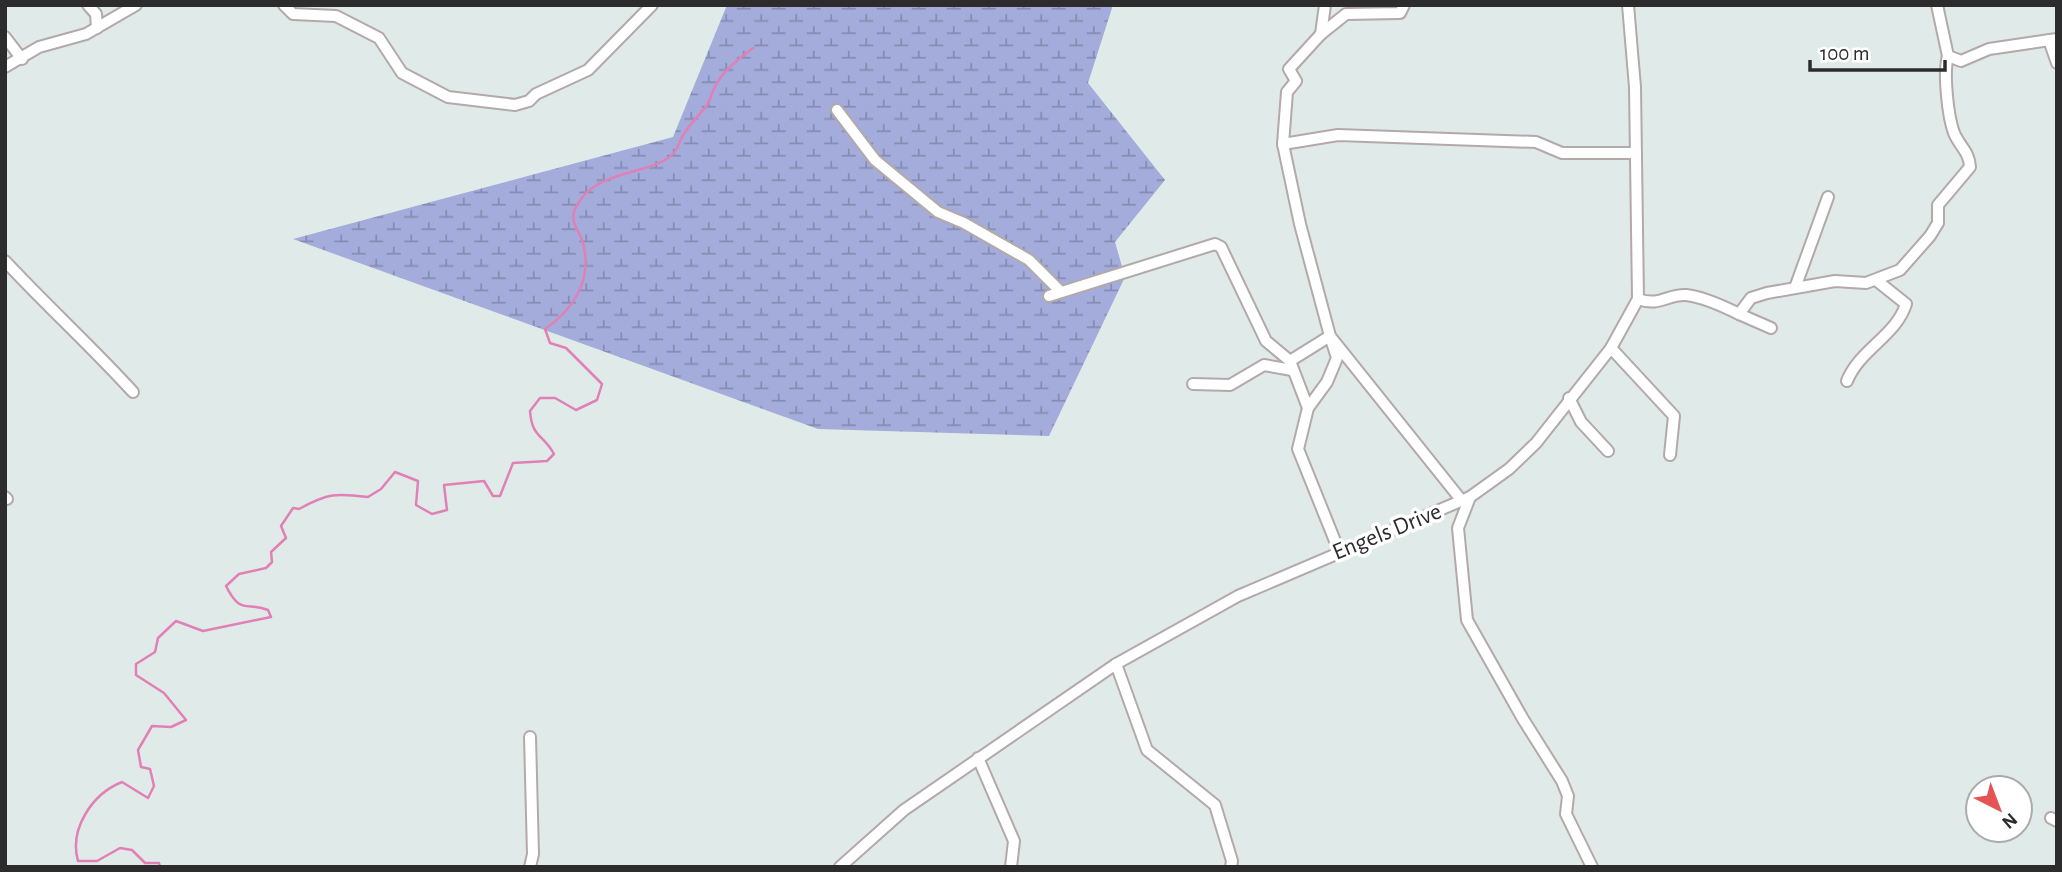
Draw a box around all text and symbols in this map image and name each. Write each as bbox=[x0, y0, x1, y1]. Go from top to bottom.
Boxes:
scale bar bbox=[1810, 28, 1945, 72]
text: 100 m bbox=[1820, 43, 1870, 64]
street label: Engels Drive bbox=[1329, 499, 1445, 565]
north arrow bbox=[1964, 774, 2034, 844]
text: N bbox=[1998, 809, 2021, 832]

